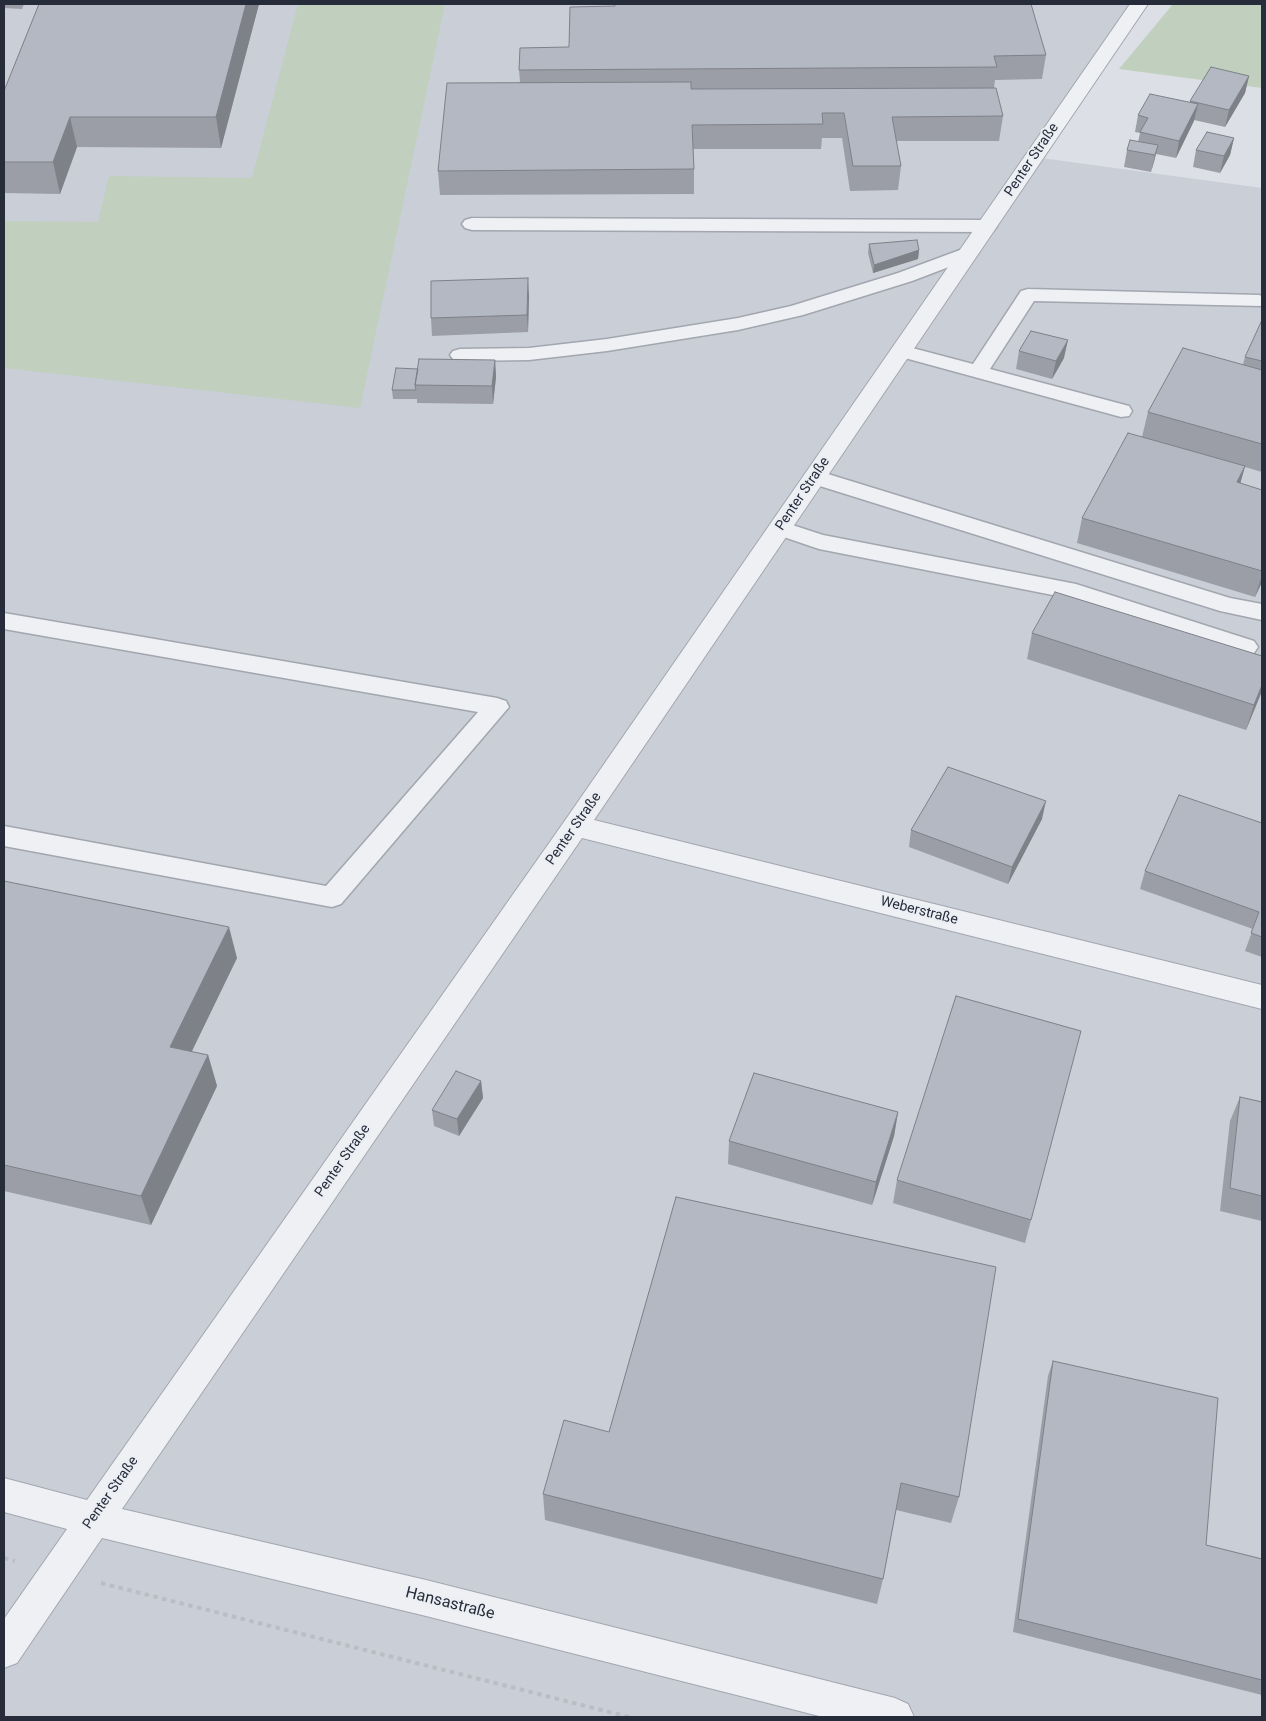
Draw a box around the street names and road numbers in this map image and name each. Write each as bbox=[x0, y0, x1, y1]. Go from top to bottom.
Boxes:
street label: Penter Straße bbox=[1001, 120, 1063, 200]
street label: Penter Straße bbox=[772, 454, 834, 534]
street label: Penter Straße bbox=[543, 789, 605, 869]
street label: Weberstraße bbox=[878, 893, 960, 929]
street label: Penter Straße bbox=[312, 1121, 374, 1201]
street label: Penter Straße bbox=[80, 1453, 142, 1533]
street label: Hansastraße bbox=[403, 1584, 497, 1624]

